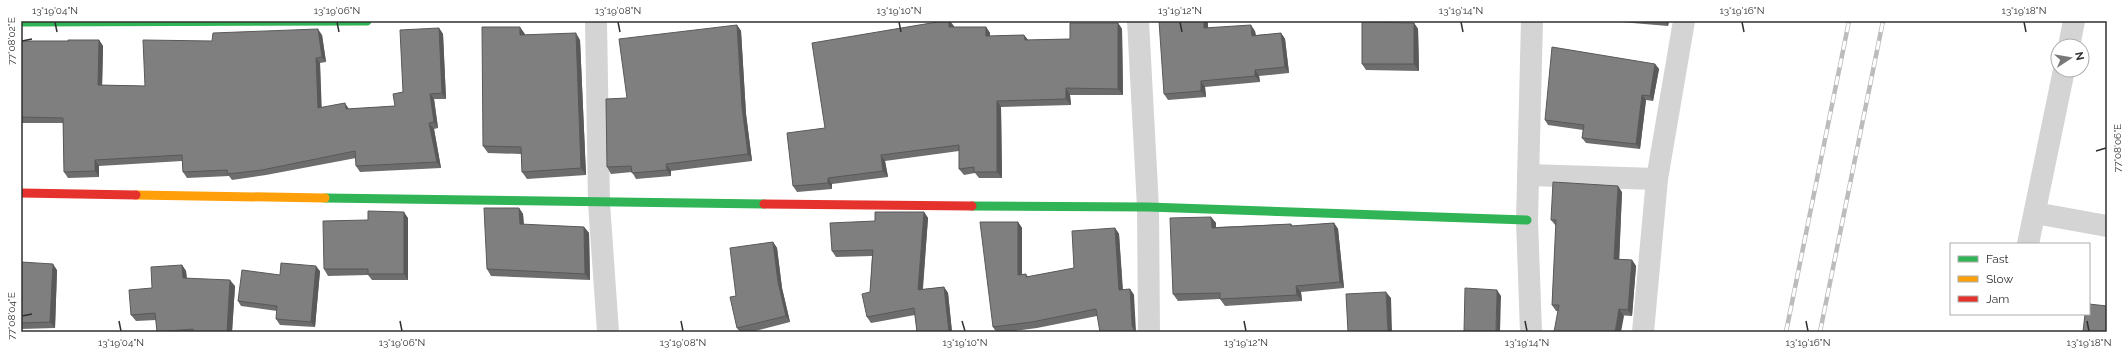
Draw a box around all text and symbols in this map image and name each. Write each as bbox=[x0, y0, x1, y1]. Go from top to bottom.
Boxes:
text: 13°19'04"N bbox=[32, 5, 78, 16]
text: 13°19'06"N bbox=[314, 5, 360, 16]
text: 13°19'08"N bbox=[595, 5, 641, 16]
text: 13°19'10"N bbox=[877, 5, 921, 16]
text: 13°19'12"N bbox=[1158, 5, 1202, 16]
text: 13°19'14"N bbox=[1439, 5, 1483, 16]
text: 13°19'16"N bbox=[1720, 5, 1764, 16]
text: 13°19'18"N bbox=[2002, 5, 2046, 16]
text: 77°08'02"E bbox=[6, 17, 17, 65]
north arrow bbox=[2050, 38, 2090, 78]
text: N bbox=[2072, 51, 2087, 61]
text: 77°08'06"E bbox=[2112, 124, 2123, 172]
legend bbox=[1950, 243, 2090, 315]
text: Fast bbox=[1986, 252, 2009, 266]
text: Slow bbox=[1986, 272, 2013, 286]
text: 77°08'04"E bbox=[6, 292, 17, 340]
text: Jam bbox=[1986, 292, 2009, 306]
text: 13°19'04"N bbox=[98, 337, 144, 348]
text: 13°19'06"N bbox=[379, 337, 425, 348]
text: 13°19'08"N bbox=[660, 337, 706, 348]
text: 13°19'10"N bbox=[943, 337, 987, 348]
text: 13°19'12"N bbox=[1224, 337, 1268, 348]
text: 13°19'14"N bbox=[1505, 337, 1549, 348]
text: 13°19'16"N bbox=[1786, 337, 1830, 348]
text: 13°19'18"N bbox=[2067, 337, 2111, 348]

